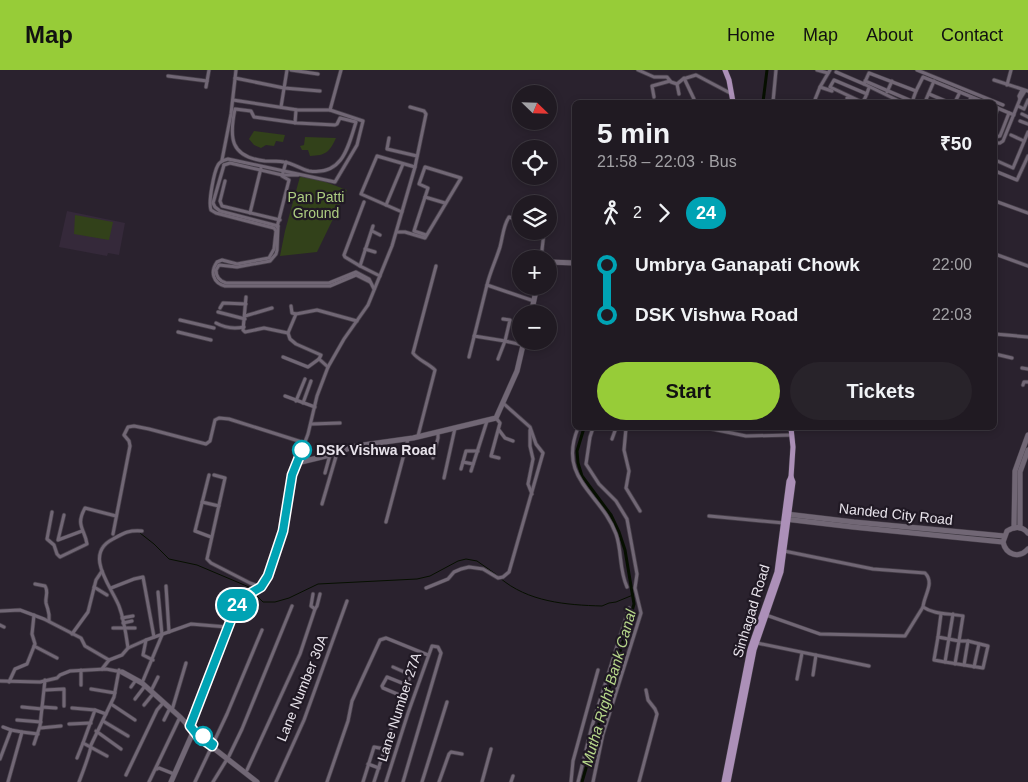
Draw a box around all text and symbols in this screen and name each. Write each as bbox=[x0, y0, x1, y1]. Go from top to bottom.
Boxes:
text: Map bbox=[25, 21, 73, 48]
text: Home bbox=[727, 25, 775, 45]
text: Map bbox=[803, 25, 838, 45]
text: About bbox=[866, 25, 913, 45]
text: Contact bbox=[941, 25, 1003, 45]
north arrow bbox=[512, 85, 558, 130]
map controls bbox=[512, 85, 557, 350]
text: 5 min bbox=[597, 118, 670, 149]
text: ₹50 bbox=[940, 133, 972, 154]
button: locate bbox=[512, 140, 557, 185]
text: 21:58 – 22:03 · Bus bbox=[597, 153, 737, 170]
park label: Pan Patti Ground bbox=[288, 189, 344, 221]
button: layers bbox=[512, 195, 557, 240]
icon: walk bbox=[597, 199, 625, 227]
icon: forward bbox=[650, 199, 678, 227]
text: 24 bbox=[696, 203, 716, 223]
text: 2 bbox=[633, 204, 642, 221]
button: + bbox=[512, 250, 557, 295]
text: Umbrya Ganapati Chowk bbox=[635, 254, 860, 275]
text: 22:00 bbox=[932, 256, 972, 273]
text: DSK Vishwa Road bbox=[635, 304, 798, 325]
button: − bbox=[512, 305, 557, 350]
text: 22:03 bbox=[932, 306, 972, 323]
button: Start bbox=[597, 362, 780, 420]
button: Tickets bbox=[790, 362, 972, 420]
marker: DSK Vishwa Road bbox=[292, 440, 312, 460]
place label: DSK Vishwa Road bbox=[316, 442, 436, 458]
street label: Nanded City Road bbox=[838, 500, 954, 528]
street label: Sinhagad Road bbox=[729, 563, 773, 659]
line badge: 24 bbox=[214, 589, 260, 621]
text: 24 bbox=[227, 595, 247, 615]
water label: Mutha Right Bank Canal bbox=[578, 607, 639, 768]
street label: Lane Number 30A bbox=[273, 632, 331, 744]
street label: Lane Number 27A bbox=[374, 650, 424, 764]
unlabelled marker bbox=[193, 726, 213, 746]

